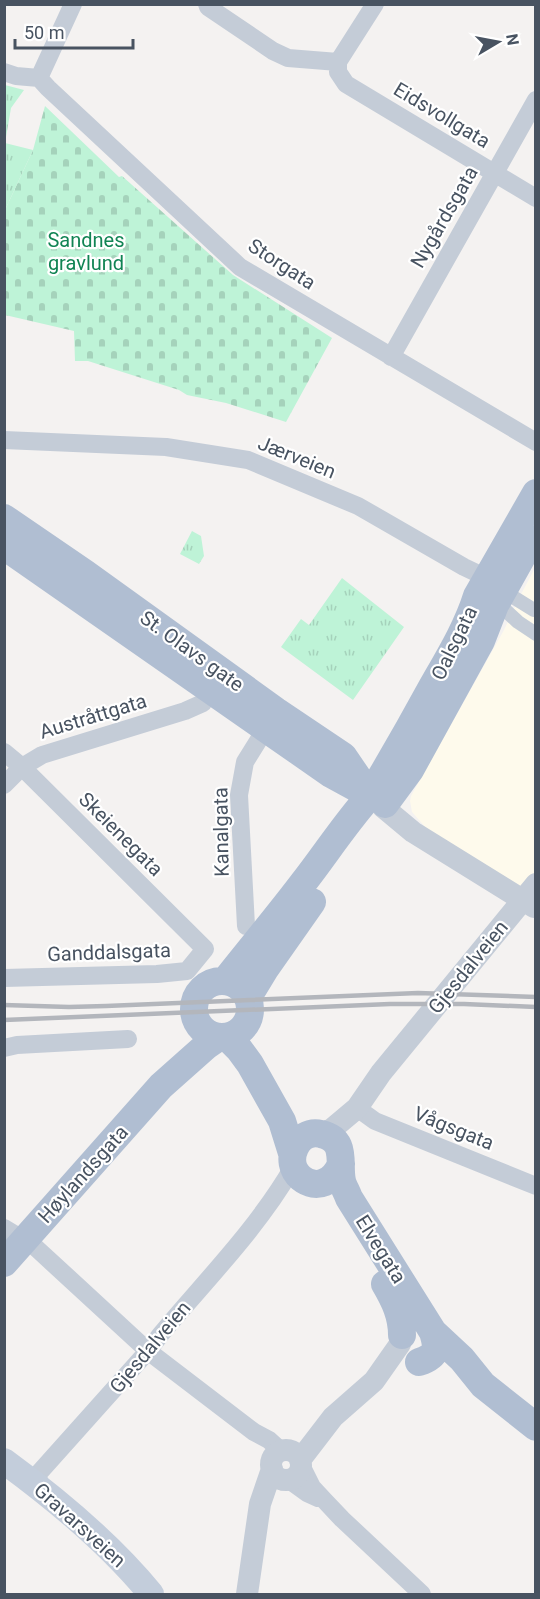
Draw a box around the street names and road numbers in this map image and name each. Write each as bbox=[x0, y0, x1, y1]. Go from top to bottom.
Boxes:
street label: Eidsvollgata bbox=[390, 77, 494, 153]
street label: Nygårdsgata bbox=[405, 162, 483, 272]
street label: Storgata bbox=[244, 233, 320, 295]
street label: Jærveien bbox=[255, 431, 339, 483]
street label: Oalsgata bbox=[426, 602, 482, 684]
street label: St. Olavs gate bbox=[135, 605, 249, 697]
street label: Austråttgata bbox=[37, 688, 149, 744]
street label: Skeienegata bbox=[74, 787, 168, 881]
street label: Kanalgata bbox=[208, 787, 234, 877]
street label: Gjesdalveien bbox=[423, 916, 513, 1018]
street label: Ganddalsgata bbox=[47, 938, 171, 966]
street label: Vågsgata bbox=[410, 1101, 498, 1155]
street label: Høylandsgata bbox=[33, 1120, 133, 1228]
street label: Elvegata bbox=[351, 1210, 411, 1288]
street label: Gjesdalveien bbox=[104, 1296, 196, 1398]
street label: Gravarsveien bbox=[29, 1478, 131, 1572]

